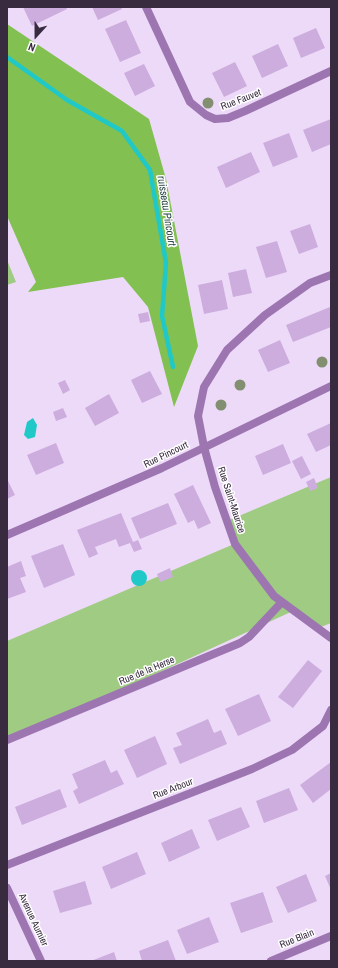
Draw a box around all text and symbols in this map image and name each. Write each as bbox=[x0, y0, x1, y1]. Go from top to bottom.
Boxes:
north arrow bbox=[16, 16, 56, 56]
text: N bbox=[26, 40, 37, 55]
street label: Rue Fauvet bbox=[219, 87, 263, 113]
water label: ruisseau Pincourt bbox=[154, 175, 178, 247]
street label: Rue Pincourt bbox=[142, 439, 190, 471]
street label: Rue Saint-Maurice bbox=[215, 465, 247, 535]
street label: Rue de la Herse bbox=[117, 654, 177, 688]
street label: Rue Arbour bbox=[151, 776, 195, 802]
street label: Avenue Aumier bbox=[16, 892, 50, 948]
street label: Rue Blain bbox=[278, 927, 316, 951]

